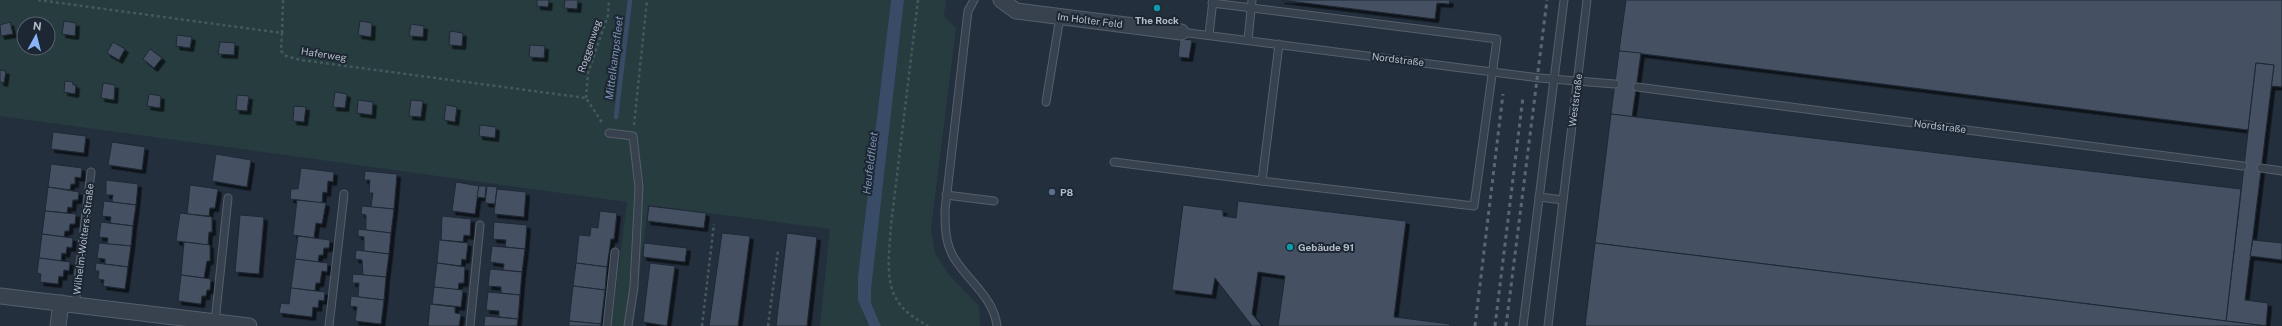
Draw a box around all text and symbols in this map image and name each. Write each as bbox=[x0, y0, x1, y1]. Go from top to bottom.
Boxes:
marker: The Rock bbox=[1152, 3, 1162, 13]
street label: Im Holter Feld bbox=[1057, 10, 1123, 30]
place label: The Rock bbox=[1135, 14, 1179, 26]
water label: Mittelkampsfleet bbox=[603, 15, 625, 101]
north arrow bbox=[16, 16, 56, 56]
street label: Roggenweg bbox=[575, 18, 603, 74]
text: N bbox=[32, 20, 42, 33]
street label: Haferweg bbox=[300, 44, 348, 64]
street label: Nordstraße bbox=[1371, 50, 1425, 68]
street label: Weststraße bbox=[1566, 73, 1584, 127]
street label: Nordstraße bbox=[1913, 117, 1967, 135]
water label: Heufeldfleet bbox=[860, 130, 880, 195]
street label: Wilhelm-Wolters-Straße bbox=[70, 182, 96, 295]
place label: P8 bbox=[1060, 186, 1074, 198]
marker: P8 bbox=[1047, 187, 1057, 197]
place label: Gebäude 91 bbox=[1298, 241, 1354, 253]
marker: Gebäude 91 bbox=[1285, 242, 1295, 252]

